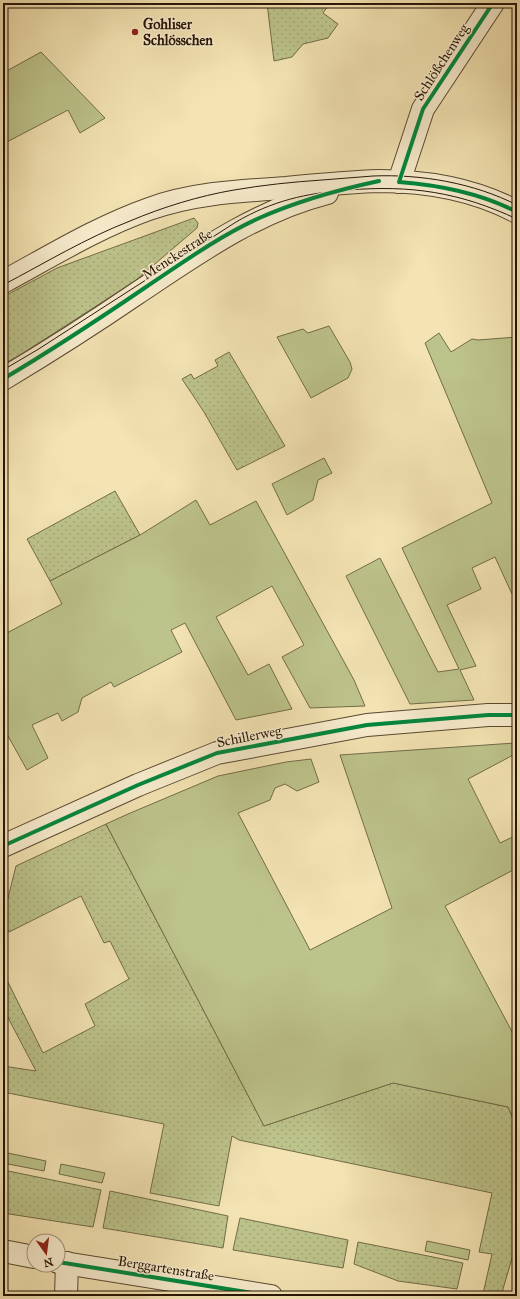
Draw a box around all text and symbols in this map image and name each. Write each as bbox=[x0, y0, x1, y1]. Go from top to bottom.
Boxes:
place label: Gohliser Schlösschen bbox=[143, 16, 213, 49]
street label: Schlößchenweg bbox=[410, 20, 473, 104]
marker: Gohliser Schlösschen bbox=[130, 27, 140, 37]
street label: Menckestraße bbox=[139, 225, 216, 283]
street label: Schillerweg bbox=[215, 722, 283, 751]
north arrow bbox=[26, 1233, 66, 1273]
street label: Berggartenstraße bbox=[117, 1252, 215, 1285]
text: N bbox=[42, 1255, 54, 1270]

